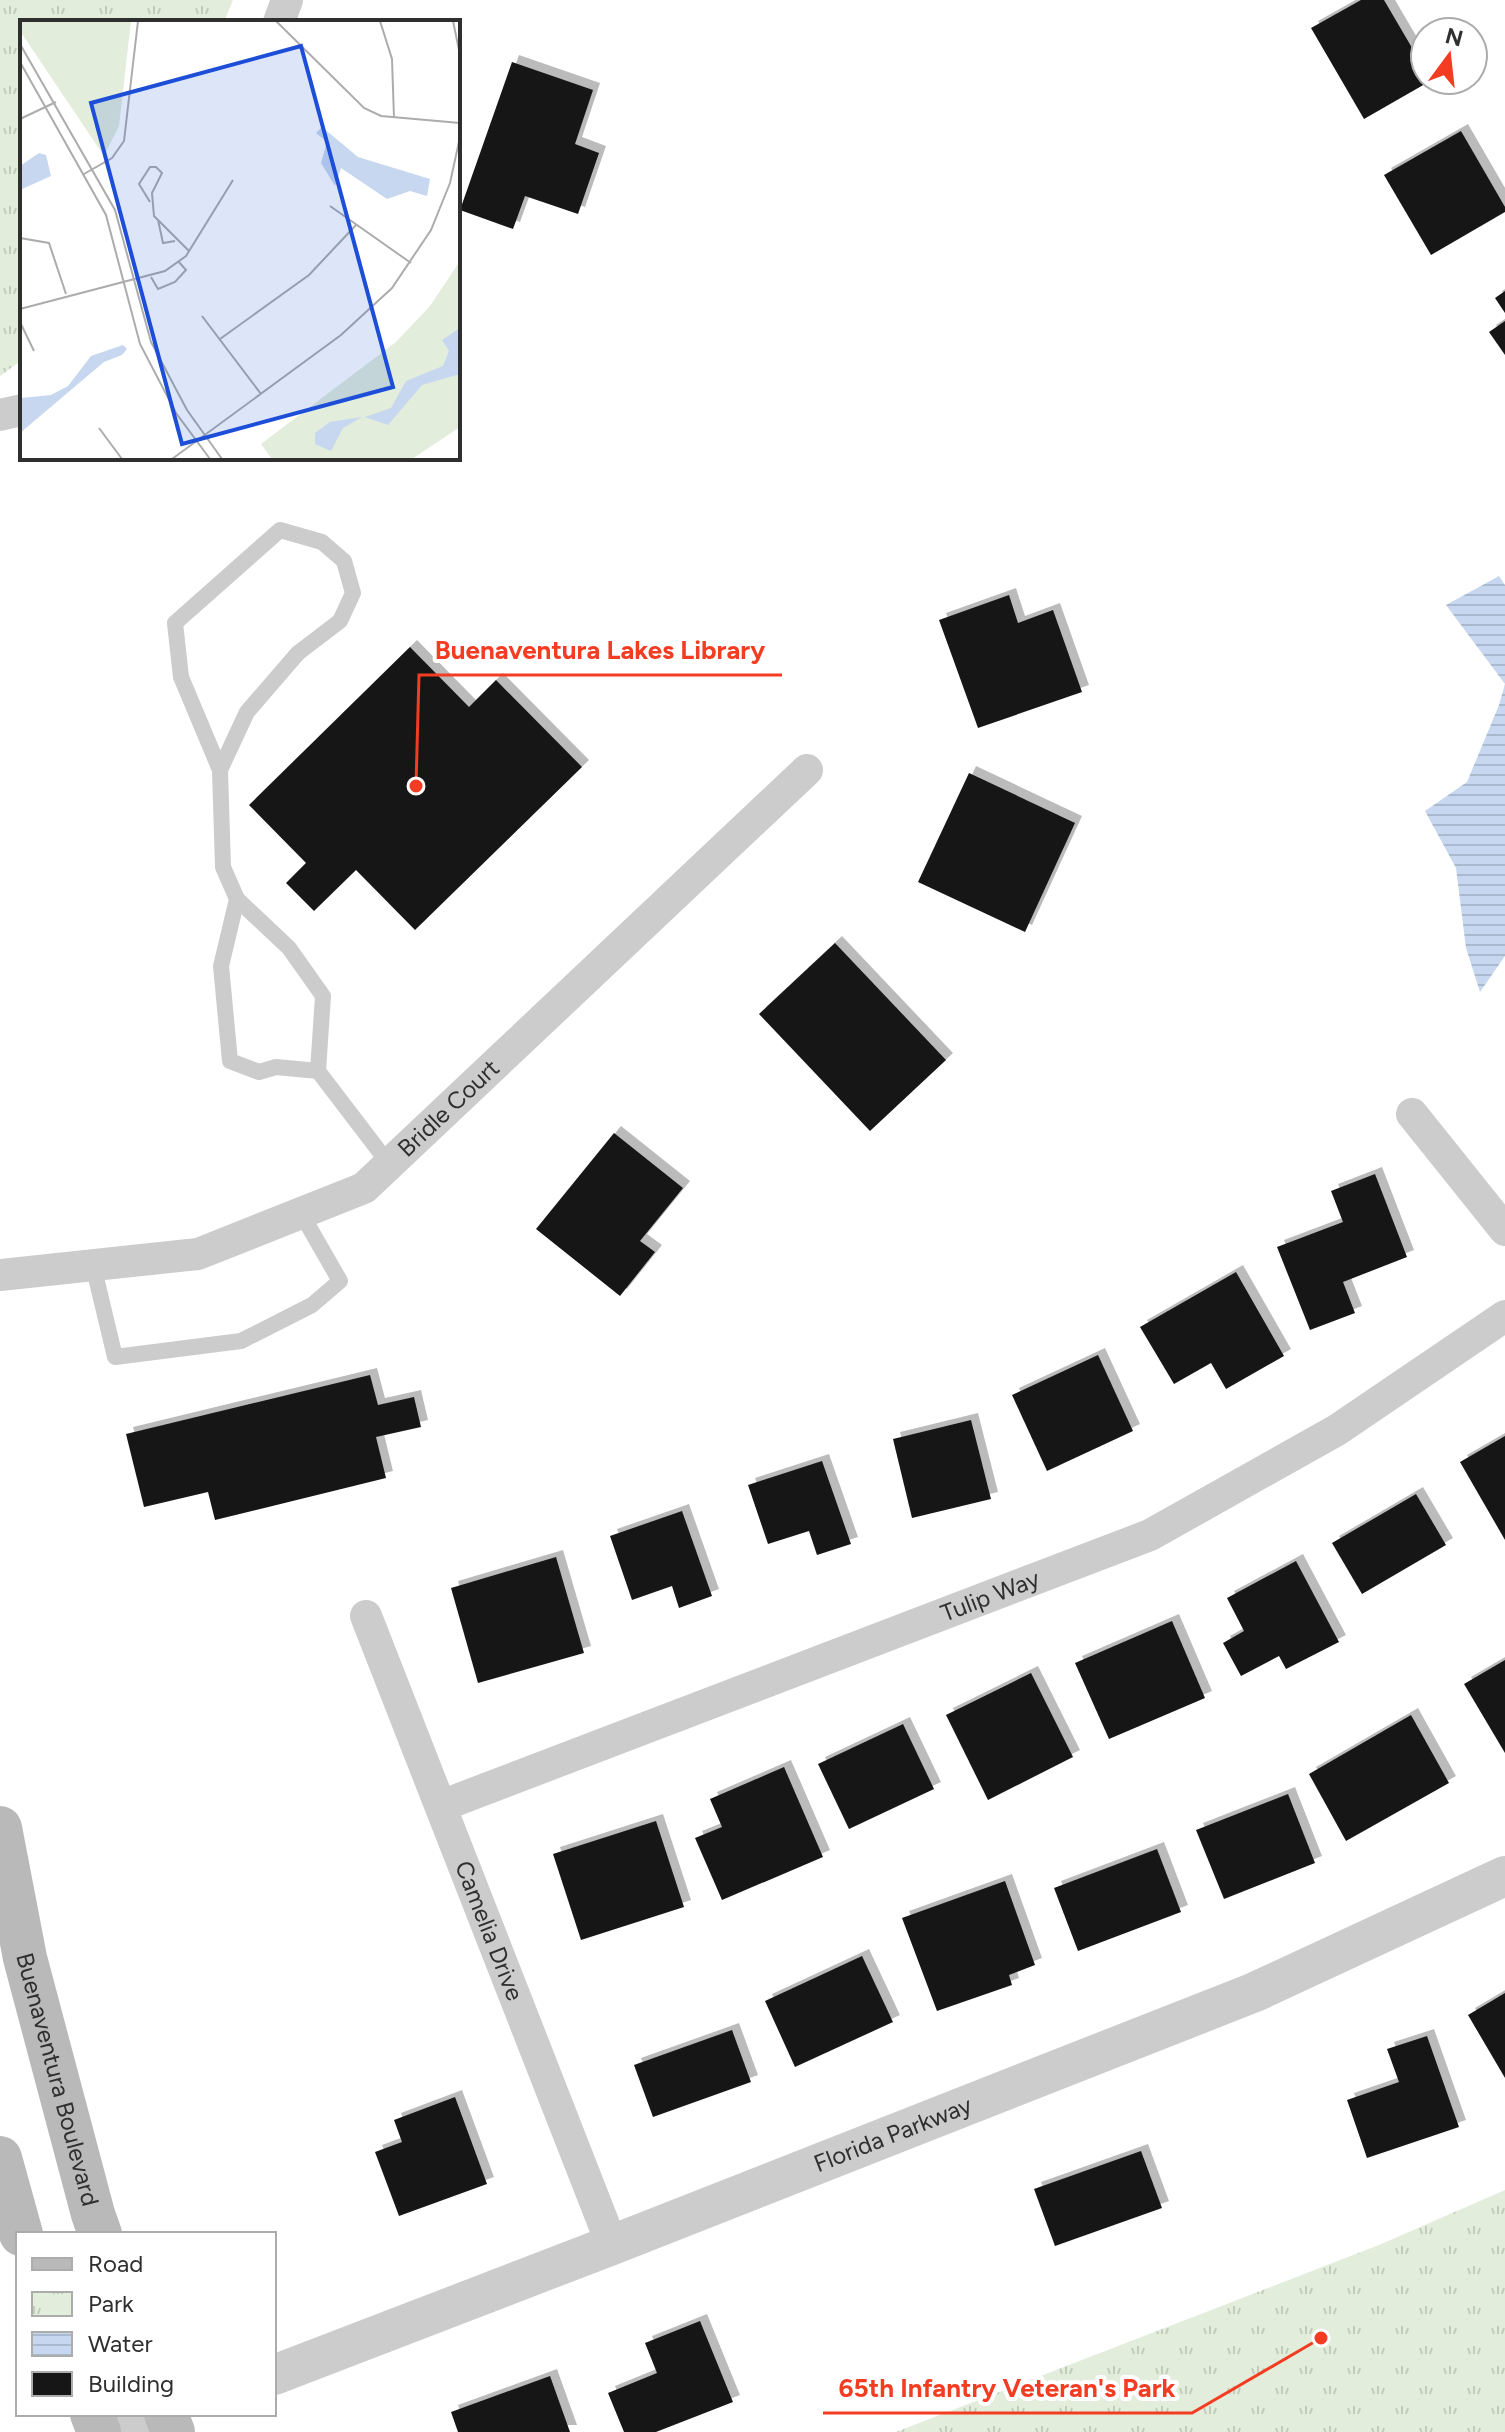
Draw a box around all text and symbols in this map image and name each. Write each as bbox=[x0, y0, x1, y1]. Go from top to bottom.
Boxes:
north arrow bbox=[1409, 16, 1489, 96]
inset map bbox=[20, 20, 460, 460]
text: N bbox=[1442, 22, 1466, 52]
callout: Buenaventura Lakes Library bbox=[419, 625, 782, 675]
text: Buenaventura Lakes Library bbox=[435, 634, 765, 666]
street label: Bridle Court bbox=[391, 1053, 505, 1163]
street label: Tulip Way bbox=[937, 1563, 1044, 1628]
street label: Camelia Drive bbox=[449, 1857, 530, 2005]
street label: Buenaventura Boulevard bbox=[10, 1949, 105, 2209]
street label: Florida Parkway bbox=[810, 2090, 976, 2178]
legend bbox=[16, 2232, 276, 2416]
text: Road bbox=[88, 2249, 143, 2278]
text: Park bbox=[88, 2289, 134, 2318]
text: Water bbox=[88, 2329, 153, 2358]
callout: 65th Infantry Veteran's Park bbox=[823, 2363, 1192, 2413]
text: Building bbox=[88, 2369, 174, 2398]
text: 65th Infantry Veteran's Park bbox=[839, 2372, 1175, 2404]

